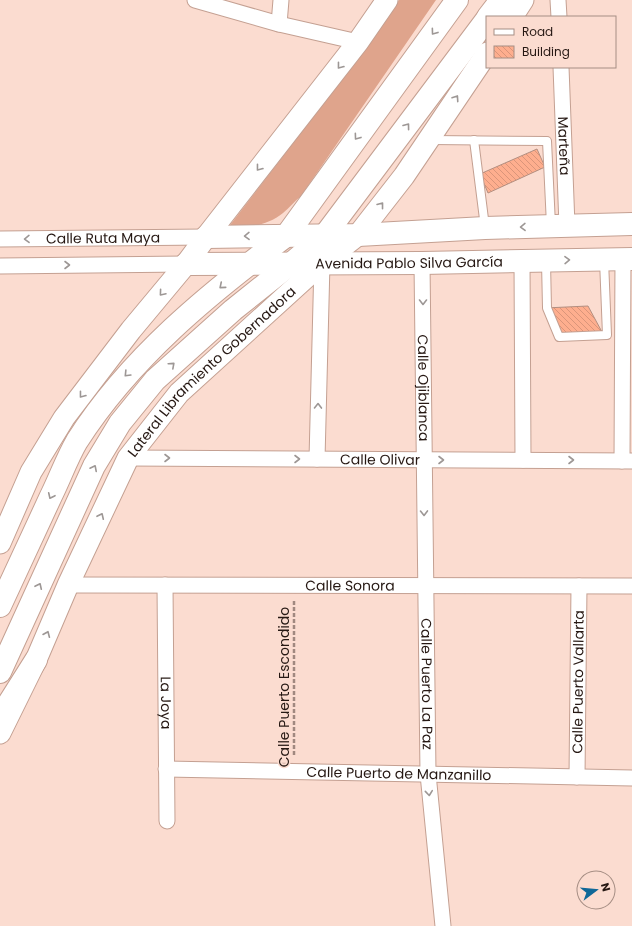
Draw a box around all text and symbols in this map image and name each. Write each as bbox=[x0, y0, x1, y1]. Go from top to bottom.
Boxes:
legend bbox=[486, 16, 616, 68]
text: Road bbox=[522, 23, 553, 40]
one-way arrow bbox=[432, 27, 439, 34]
text: Building bbox=[522, 43, 570, 60]
one-way arrow bbox=[337, 61, 344, 68]
one-way arrow bbox=[451, 96, 458, 103]
street label: Marteña bbox=[553, 116, 575, 176]
one-way arrow bbox=[402, 123, 409, 130]
one-way arrow bbox=[355, 133, 362, 140]
one-way arrow bbox=[257, 164, 264, 171]
one-way arrow bbox=[377, 202, 384, 209]
one-way arrow bbox=[520, 223, 526, 231]
street label: Calle Ruta Maya bbox=[46, 227, 160, 249]
one-way arrow bbox=[244, 232, 250, 240]
one-way arrow bbox=[24, 235, 30, 243]
street label: Avenida Pablo Silva García bbox=[315, 251, 503, 273]
one-way arrow bbox=[564, 256, 570, 265]
one-way arrow bbox=[64, 261, 70, 269]
one-way arrow bbox=[220, 281, 227, 288]
street label: Lateral Libramiento Gobernadora bbox=[123, 282, 300, 461]
one-way arrow bbox=[160, 288, 167, 295]
one-way arrow bbox=[418, 299, 427, 305]
street label: Calle Ojiblanca bbox=[413, 334, 434, 442]
one-way arrow bbox=[167, 362, 175, 370]
one-way arrow bbox=[124, 369, 132, 377]
one-way arrow bbox=[79, 390, 86, 397]
one-way arrow bbox=[314, 403, 323, 409]
street label: Calle Olivar bbox=[340, 449, 420, 470]
one-way arrow bbox=[164, 454, 170, 462]
one-way arrow bbox=[294, 455, 300, 463]
one-way arrow bbox=[438, 456, 444, 464]
one-way arrow bbox=[568, 456, 574, 464]
one-way arrow bbox=[89, 465, 96, 472]
one-way arrow bbox=[48, 491, 56, 499]
one-way arrow bbox=[420, 510, 428, 516]
one-way arrow bbox=[96, 513, 104, 520]
street label: Calle Sonora bbox=[305, 575, 395, 596]
one-way arrow bbox=[35, 583, 43, 590]
street label: Calle Puerto Escondido bbox=[274, 607, 294, 767]
street label: Calle Puerto Vallarta bbox=[567, 610, 589, 754]
street label: Calle Puerto La Paz bbox=[416, 618, 438, 750]
one-way arrow bbox=[42, 631, 50, 639]
street label: La Joya bbox=[156, 676, 176, 730]
street label: Calle Puerto de Manzanillo bbox=[306, 762, 492, 785]
one-way arrow bbox=[425, 790, 434, 796]
north arrow bbox=[576, 870, 616, 910]
text: N bbox=[597, 881, 614, 893]

